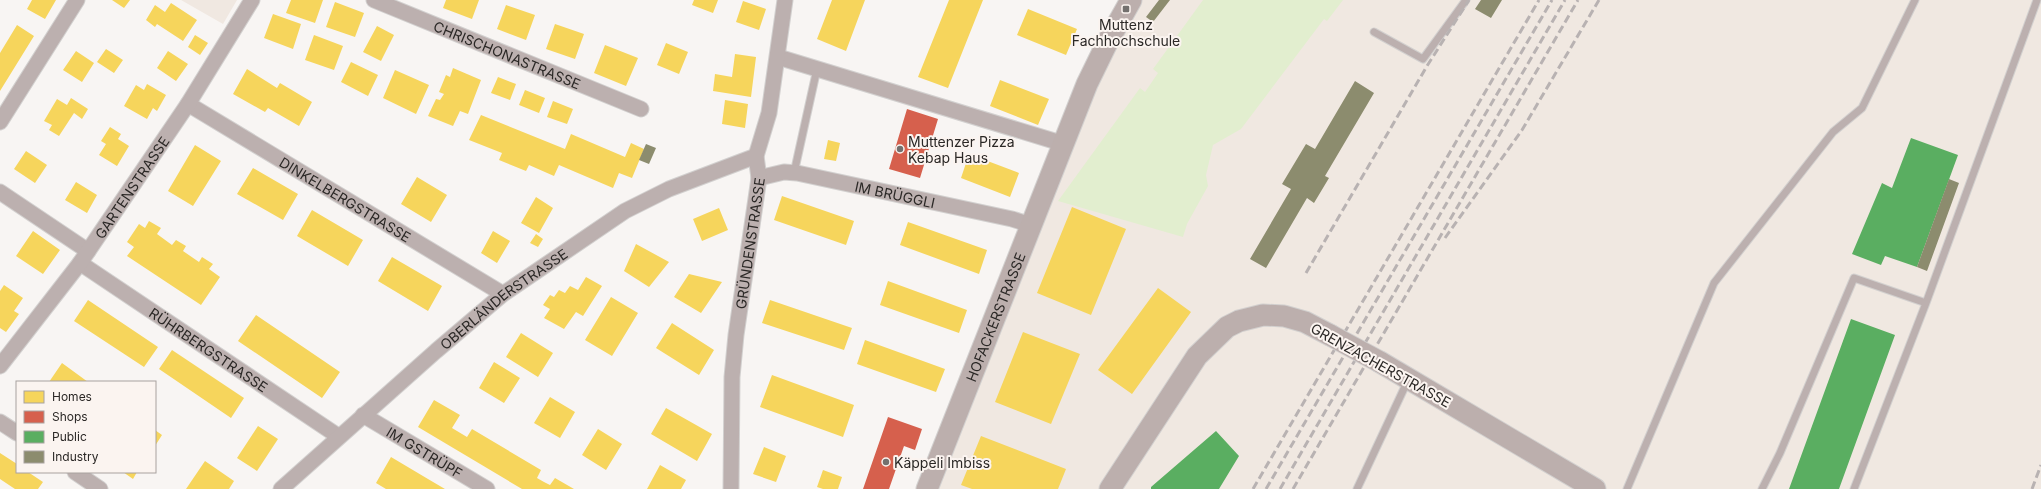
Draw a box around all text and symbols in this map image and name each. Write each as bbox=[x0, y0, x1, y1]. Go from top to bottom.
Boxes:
marker: Muttenz Fachhochschule bbox=[1121, 4, 1131, 14]
place label: Muttenz Fachhochschule bbox=[1072, 16, 1180, 49]
street label: CHRISCHONASTRASSE bbox=[431, 17, 583, 92]
street label: GARTENSTRASSE bbox=[91, 133, 172, 242]
place label: Muttenzer Pizza Kebap Haus bbox=[908, 133, 1015, 166]
marker: Muttenzer Pizza Kebap Haus bbox=[895, 144, 905, 154]
street label: DINKELBERGSTRASSE bbox=[277, 153, 414, 245]
street label: GRÜNDENSTRASSE bbox=[731, 176, 767, 310]
street label: IM BRÜGGLI bbox=[853, 177, 937, 211]
street label: OBERLÄNDERSTRASSE bbox=[436, 244, 570, 353]
street label: HOFACKERSTRASSE bbox=[962, 250, 1028, 384]
street label: RÜHRBERGSTRASSE bbox=[146, 304, 271, 395]
street label: GRENZACHERSTRASSE bbox=[1308, 319, 1454, 411]
legend bbox=[16, 381, 156, 473]
text: Homes bbox=[52, 389, 92, 404]
text: Shops bbox=[52, 409, 88, 424]
street label: IM GSTRÜPF bbox=[384, 423, 466, 481]
text: Public bbox=[52, 429, 87, 444]
text: Industry bbox=[52, 449, 99, 464]
place label: Käppeli Imbiss bbox=[894, 454, 990, 471]
marker: Käppeli Imbiss bbox=[881, 457, 891, 467]

